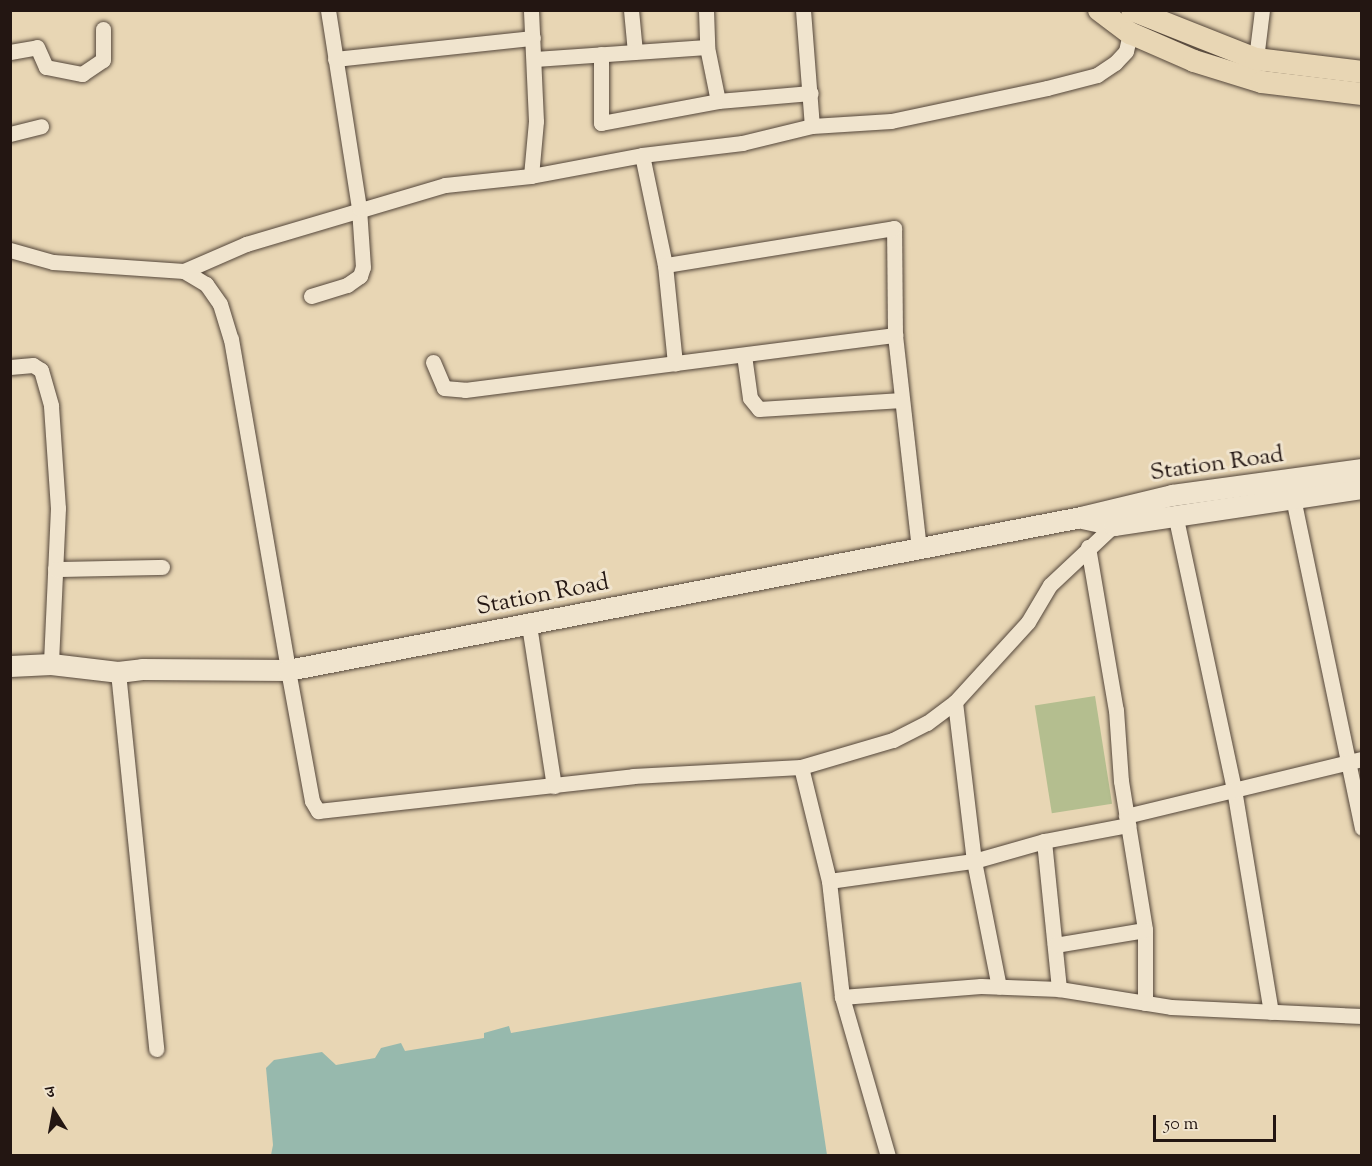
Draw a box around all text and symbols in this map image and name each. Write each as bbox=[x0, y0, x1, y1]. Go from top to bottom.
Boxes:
street label: Station Road bbox=[1148, 441, 1286, 489]
street label: Station Road bbox=[474, 569, 612, 623]
north arrow bbox=[24, 1082, 84, 1142]
text: उ bbox=[44, 1082, 57, 1106]
scale bar bbox=[1156, 1103, 1279, 1141]
text: 50 m bbox=[1164, 1112, 1198, 1138]

